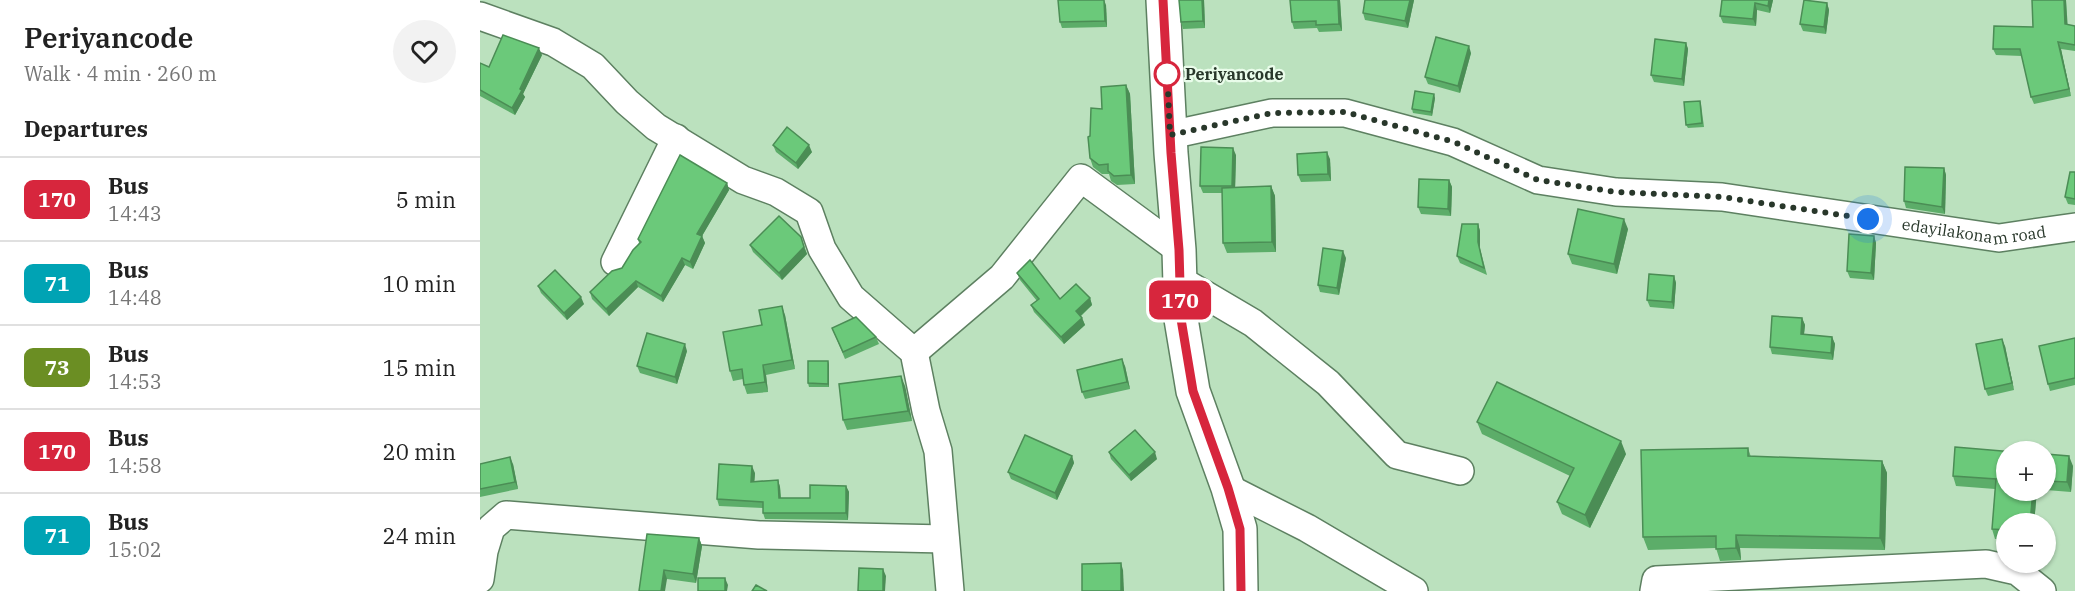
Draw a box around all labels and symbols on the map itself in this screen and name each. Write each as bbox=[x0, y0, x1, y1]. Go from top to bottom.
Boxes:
marker: Periyancode bbox=[1154, 61, 1180, 87]
place label: Periyancode bbox=[1185, 64, 1284, 84]
your location bbox=[1853, 204, 1883, 234]
street label: edayilakonam road bbox=[1901, 214, 2047, 249]
line badge: 170 bbox=[1146, 280, 1214, 320]

